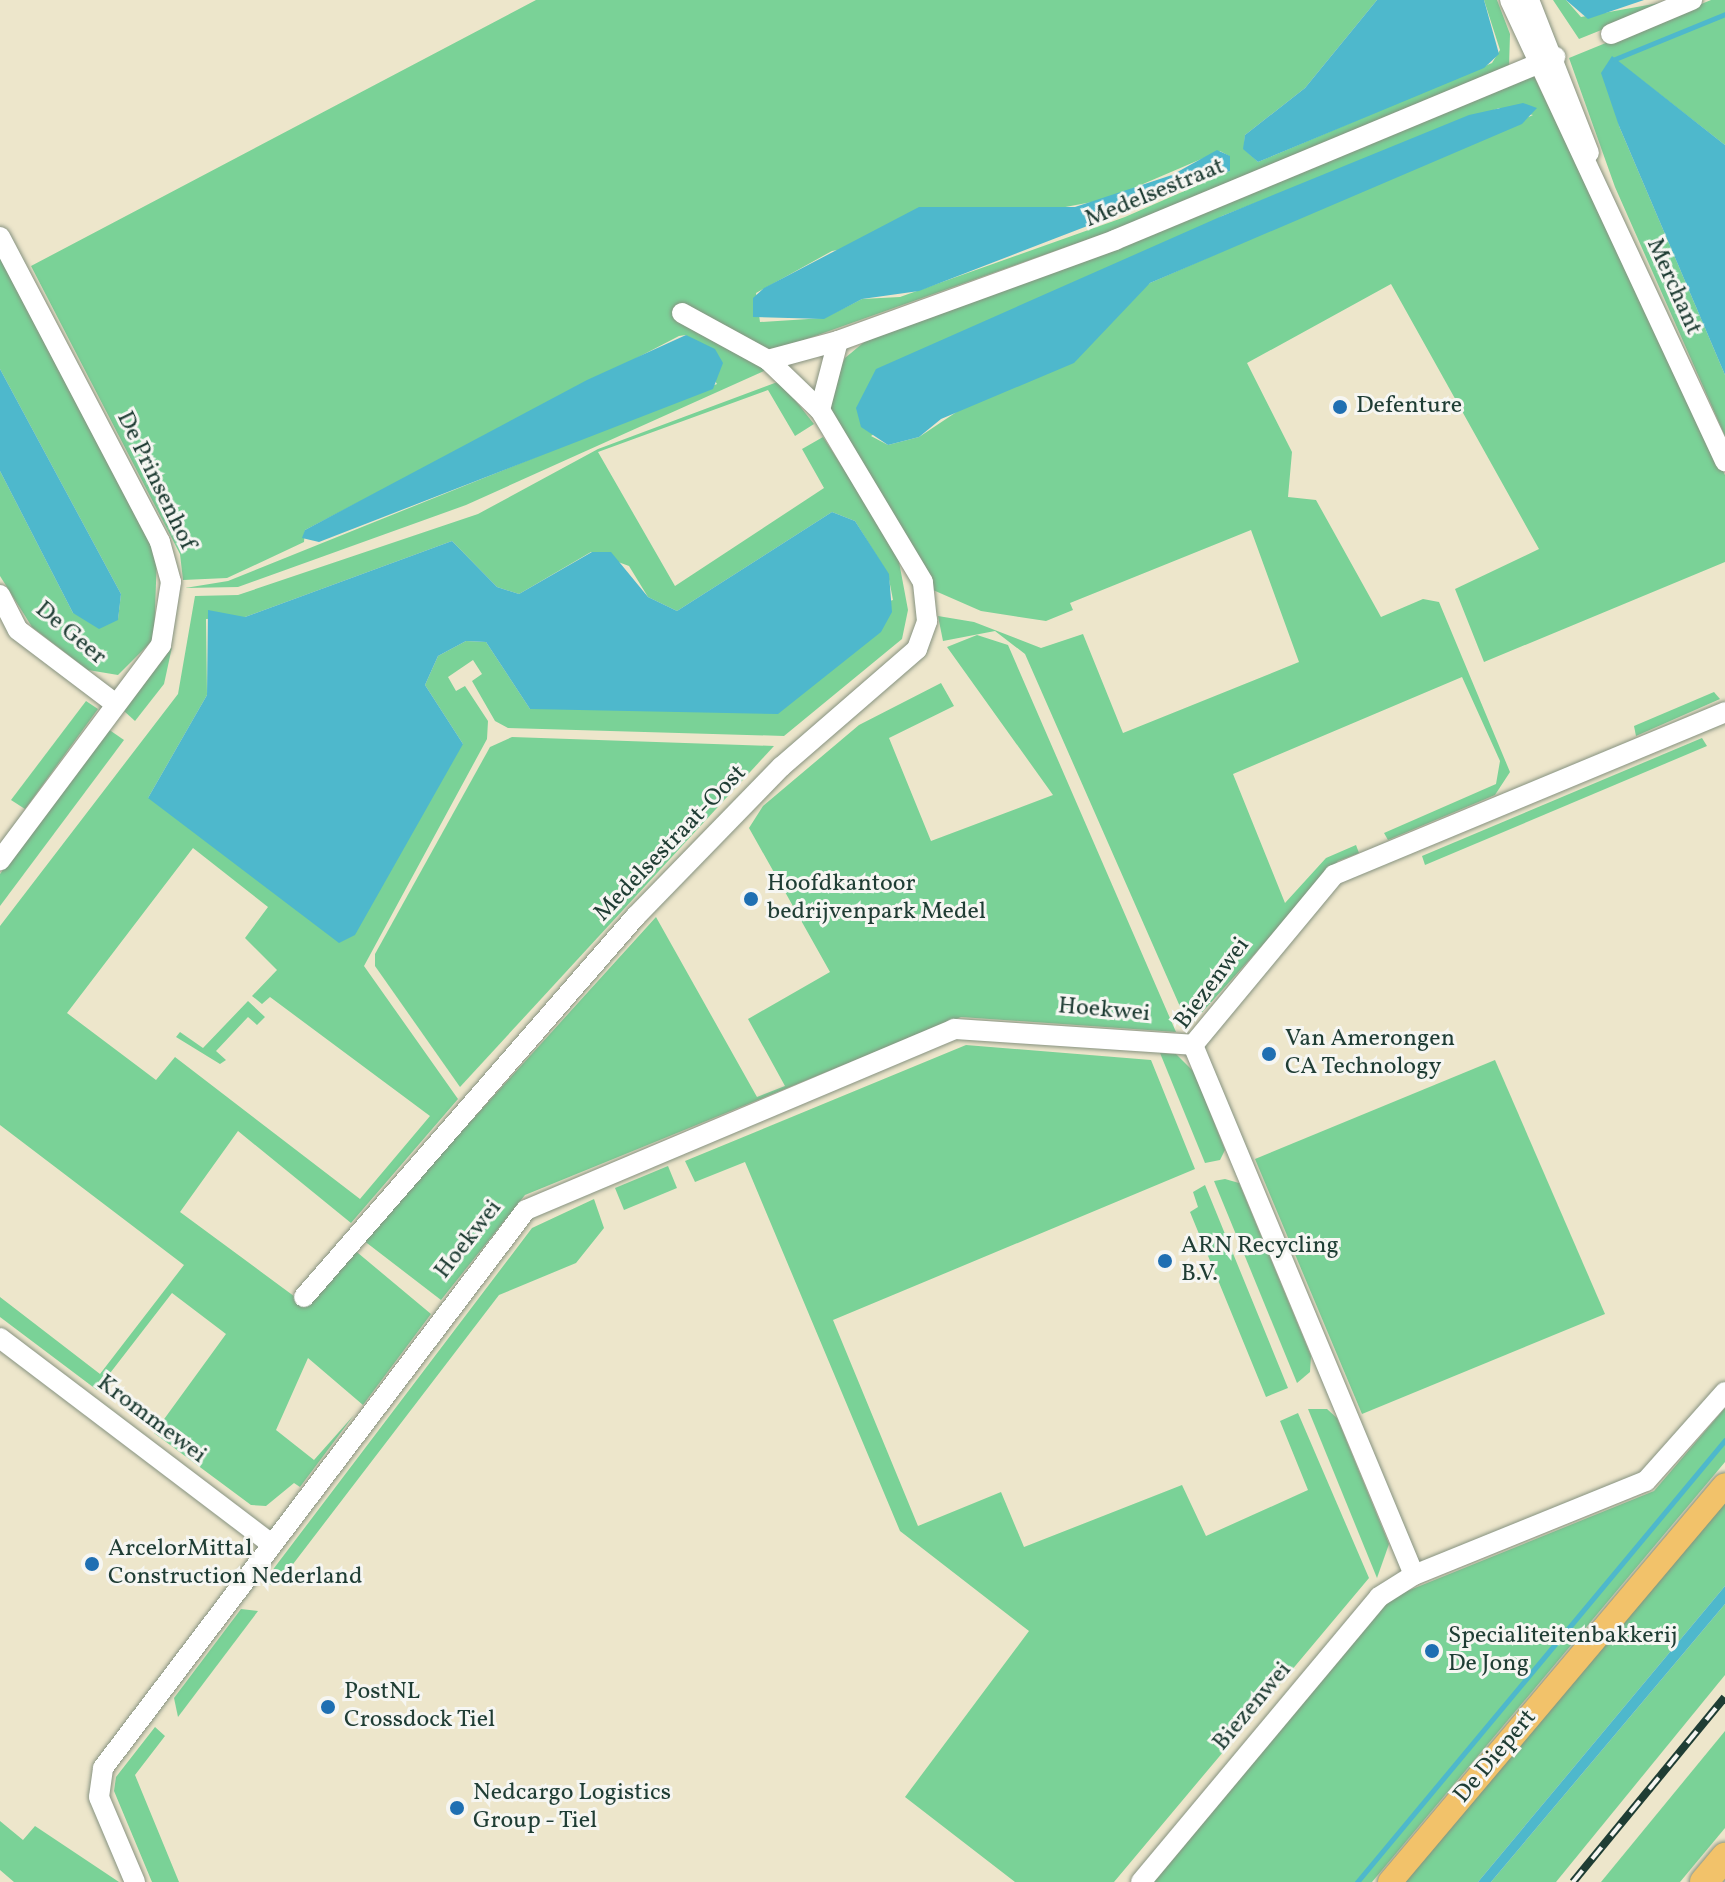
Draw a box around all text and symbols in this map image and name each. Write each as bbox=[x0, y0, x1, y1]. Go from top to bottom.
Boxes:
street label: Medelsestraat bbox=[1081, 153, 1229, 235]
street label: Merchant bbox=[1639, 234, 1707, 340]
place label: Defenture bbox=[1356, 393, 1462, 421]
marker: Defenture bbox=[1331, 398, 1349, 416]
street label: De Prinsenhof bbox=[109, 407, 201, 555]
street label: De Geer bbox=[29, 596, 111, 672]
street label: Medelsestraat-Oost bbox=[589, 760, 753, 928]
place label: Hoofdkantoor bedrijvenpark Medel bbox=[767, 871, 986, 927]
marker: Hoofdkantoor bedrijvenpark Medel bbox=[742, 890, 760, 908]
street label: Biezenwei bbox=[1169, 933, 1257, 1035]
street label: Hoekwei bbox=[1057, 993, 1151, 1029]
place label: Van Amerongen CA Technology bbox=[1285, 1026, 1455, 1082]
marker: Van Amerongen CA Technology bbox=[1260, 1045, 1278, 1063]
street label: Hoekwei bbox=[429, 1195, 509, 1285]
place label: ARN Recycling B.V. bbox=[1181, 1233, 1339, 1289]
marker: ARN Recycling B.V. bbox=[1156, 1252, 1174, 1270]
street label: Krommewei bbox=[91, 1369, 211, 1471]
place label: ArcelorMittal Construction Nederland bbox=[108, 1536, 362, 1592]
marker: ArcelorMittal Construction Nederland bbox=[83, 1555, 101, 1573]
place label: Specialiteitenbakkerij De Jong bbox=[1448, 1623, 1677, 1679]
marker: Specialiteitenbakkerij De Jong bbox=[1423, 1642, 1441, 1660]
street label: Biezenwei bbox=[1207, 1657, 1299, 1757]
place label: PostNL Crossdock Tiel bbox=[344, 1679, 496, 1735]
marker: PostNL Crossdock Tiel bbox=[319, 1698, 337, 1716]
street label: De Diepert bbox=[1449, 1704, 1543, 1810]
place label: Nedcargo Logistics Group - Tiel bbox=[473, 1780, 671, 1836]
marker: Nedcargo Logistics Group - Tiel bbox=[448, 1799, 466, 1817]

